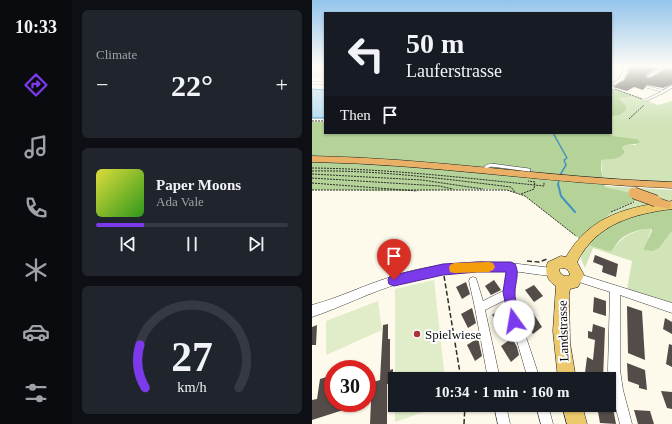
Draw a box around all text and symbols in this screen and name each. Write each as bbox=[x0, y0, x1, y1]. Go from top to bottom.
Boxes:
text: 10:33 bbox=[15, 17, 57, 37]
icon: left bbox=[340, 28, 392, 80]
text: 50 m bbox=[406, 28, 464, 59]
text: Climate bbox=[96, 47, 137, 62]
text: Lauferstrasse bbox=[406, 61, 502, 81]
text: 22° bbox=[171, 69, 213, 102]
icon: directions bbox=[22, 71, 50, 99]
text: − bbox=[96, 72, 108, 97]
text: + bbox=[276, 72, 288, 97]
icon: arrive bbox=[379, 104, 401, 126]
text: Then bbox=[340, 107, 371, 123]
icon: music bbox=[22, 133, 50, 161]
text: Paper Moons bbox=[156, 177, 241, 193]
icon: phone bbox=[22, 194, 50, 222]
text: Ada Vale bbox=[156, 194, 204, 209]
icon: previous bbox=[117, 233, 139, 255]
icon: pause bbox=[181, 233, 203, 255]
icon: next bbox=[245, 233, 267, 255]
pin bbox=[377, 239, 411, 280]
icon: arrive bbox=[383, 245, 405, 267]
icon: climate bbox=[22, 256, 50, 284]
position arrow bbox=[493, 300, 535, 342]
street label: Landstrasse bbox=[554, 300, 572, 362]
icon: car bbox=[22, 318, 50, 346]
place label: Spielwiese bbox=[425, 327, 482, 342]
marker: Spielwiese bbox=[412, 329, 422, 339]
text: 27 bbox=[171, 334, 213, 380]
speed limit sign: 30 bbox=[324, 360, 376, 412]
icon: filters bbox=[22, 379, 50, 407]
text: km/h bbox=[177, 379, 207, 395]
text: 10:34 · 1 min · 160 m bbox=[435, 384, 570, 400]

